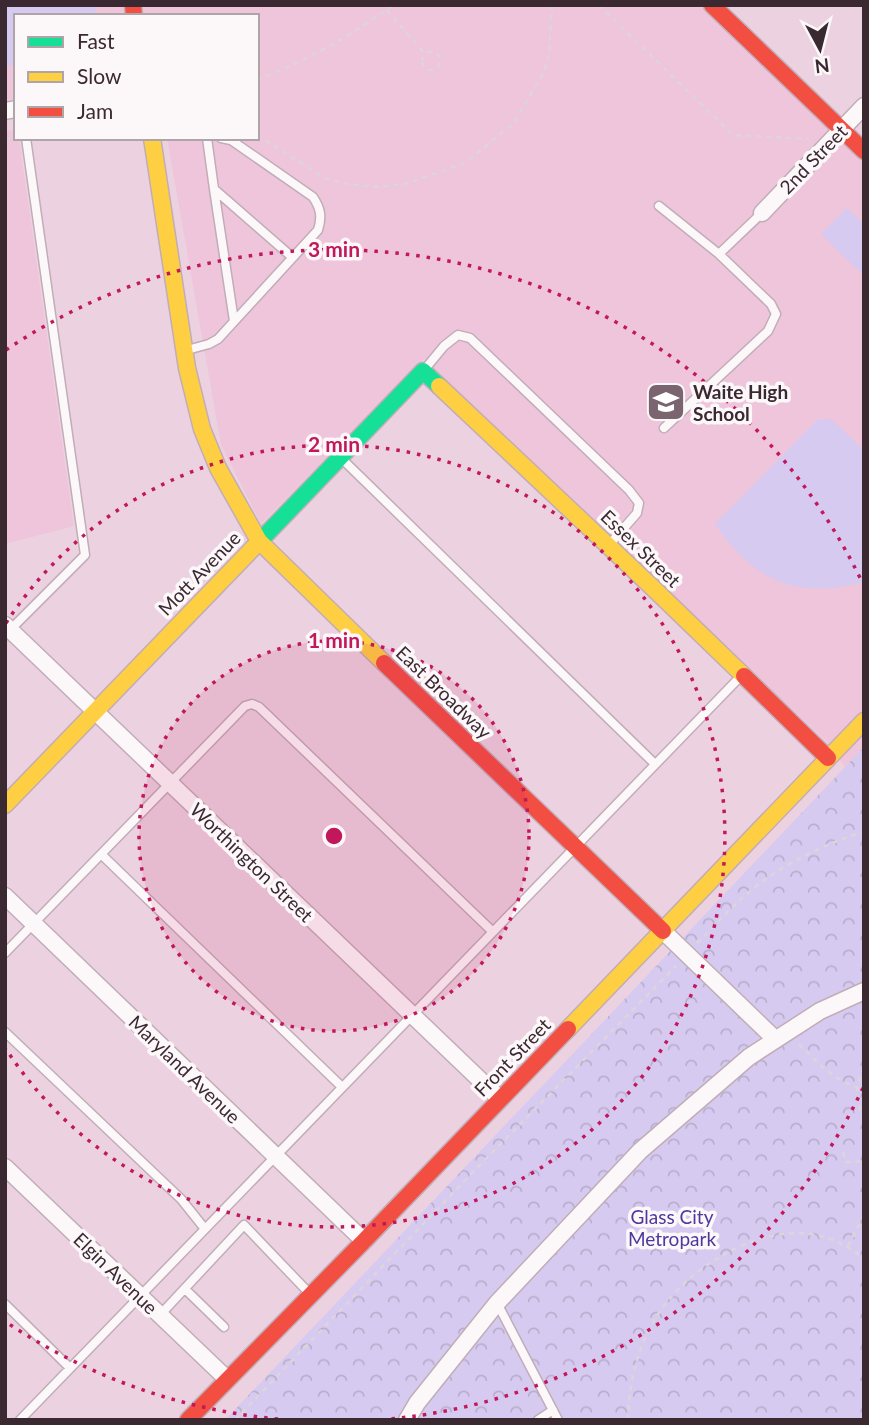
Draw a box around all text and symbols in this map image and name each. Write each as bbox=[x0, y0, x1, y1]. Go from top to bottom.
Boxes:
legend bbox=[14, 14, 259, 140]
north arrow bbox=[785, 14, 855, 84]
text: Fast bbox=[77, 28, 115, 53]
text: N bbox=[813, 54, 831, 79]
text: Slow bbox=[77, 63, 122, 88]
text: Jam bbox=[77, 98, 113, 123]
street label: 2nd Street bbox=[774, 120, 852, 198]
text: 3 min bbox=[308, 236, 360, 261]
place label: Waite High School bbox=[693, 380, 788, 425]
school or university icon: Waite High School bbox=[645, 381, 687, 423]
text: 2 min bbox=[308, 431, 360, 456]
street label: Essex Street bbox=[596, 504, 686, 592]
street label: Mott Avenue bbox=[153, 526, 245, 620]
text: 1 min bbox=[308, 627, 360, 652]
street label: East Broadway bbox=[392, 641, 497, 743]
street label: Worthington Street bbox=[186, 798, 318, 927]
centre of rings bbox=[322, 824, 346, 848]
street label: Maryland Avenue bbox=[125, 1010, 245, 1128]
street label: Front Street bbox=[469, 1013, 555, 1101]
park label: Glass City Metropark bbox=[628, 1205, 716, 1250]
street label: Elgin Avenue bbox=[69, 1227, 163, 1319]

